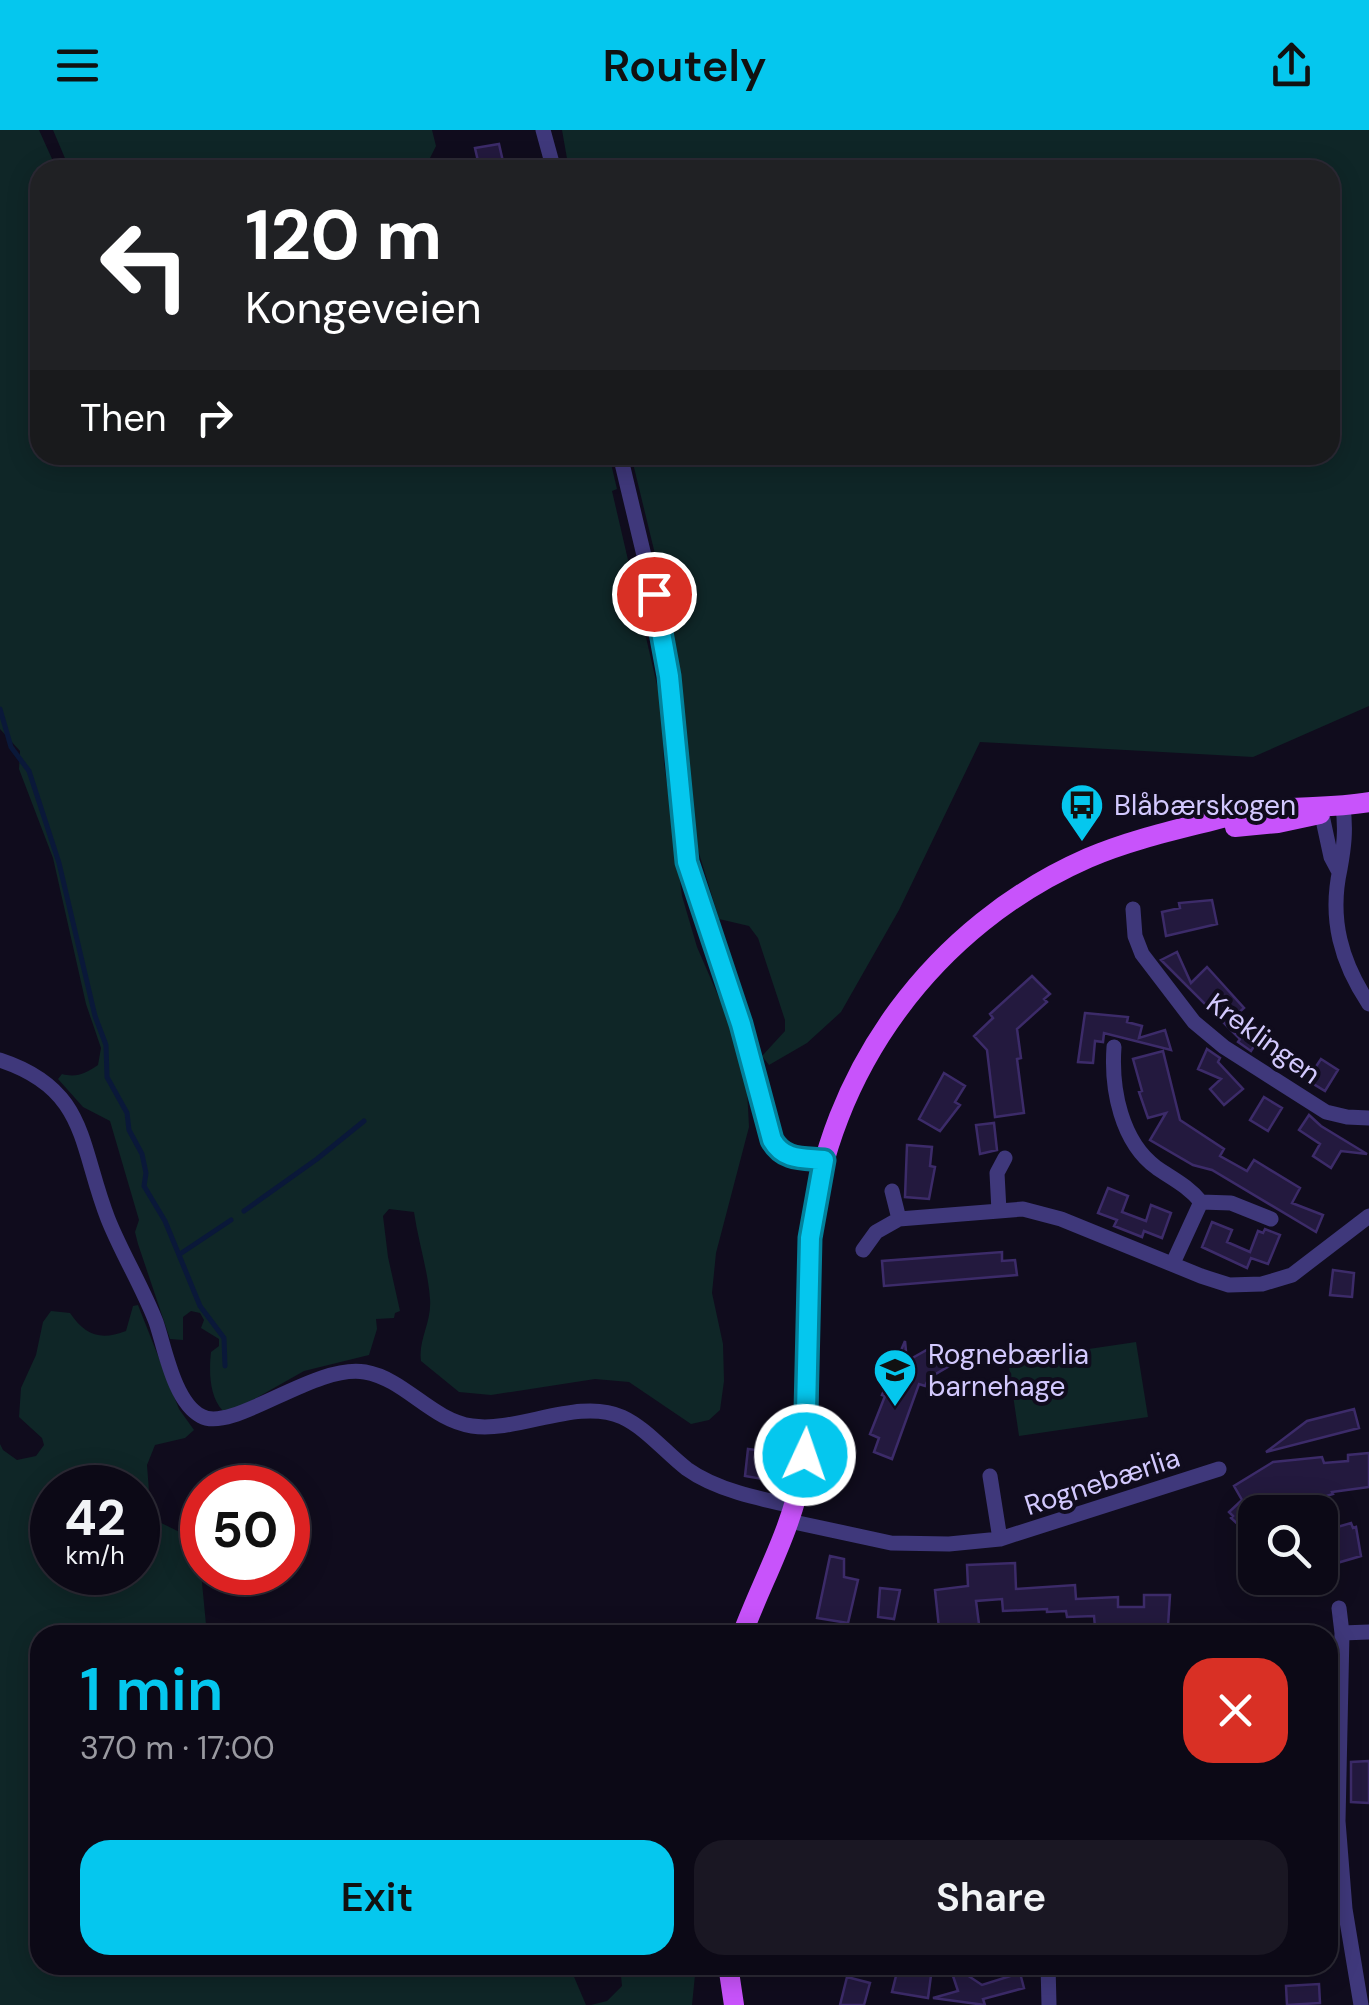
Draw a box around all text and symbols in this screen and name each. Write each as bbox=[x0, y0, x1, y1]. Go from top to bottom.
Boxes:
text: Routely bbox=[603, 36, 766, 95]
icon: menu bbox=[50, 38, 105, 93]
icon: share bbox=[1264, 38, 1319, 93]
text: 120 m bbox=[245, 190, 442, 281]
icon: left bbox=[80, 200, 210, 330]
text: Kongeveien bbox=[245, 278, 482, 337]
icon: right bbox=[187, 390, 242, 445]
text: Then bbox=[80, 393, 167, 443]
pin bbox=[612, 552, 697, 637]
icon: arrive bbox=[627, 567, 682, 622]
bus stop icon: Blåbærskogen bbox=[1059, 782, 1105, 843]
place label: Blåbærskogen bbox=[1114, 787, 1296, 824]
street label: Kreklingen bbox=[1199, 985, 1328, 1092]
place label: Rognebærlia barnehage bbox=[928, 1336, 1089, 1405]
school or university icon: Rognebærlia barnehage bbox=[872, 1347, 918, 1408]
position arrow bbox=[753, 1403, 857, 1507]
street label: Rognebærlia bbox=[1020, 1439, 1184, 1524]
speed limit sign: 50 bbox=[180, 1465, 310, 1595]
text: 42 bbox=[64, 1485, 126, 1551]
map controls bbox=[1238, 1495, 1338, 1595]
button: search bbox=[1238, 1495, 1338, 1595]
text: km/h bbox=[65, 1539, 125, 1572]
text: 1 min bbox=[80, 1650, 223, 1729]
button: close bbox=[1183, 1658, 1288, 1763]
text: 370 m · 17:00 bbox=[80, 1727, 275, 1769]
button: Exit bbox=[80, 1840, 674, 1955]
button: Share bbox=[694, 1840, 1288, 1955]

